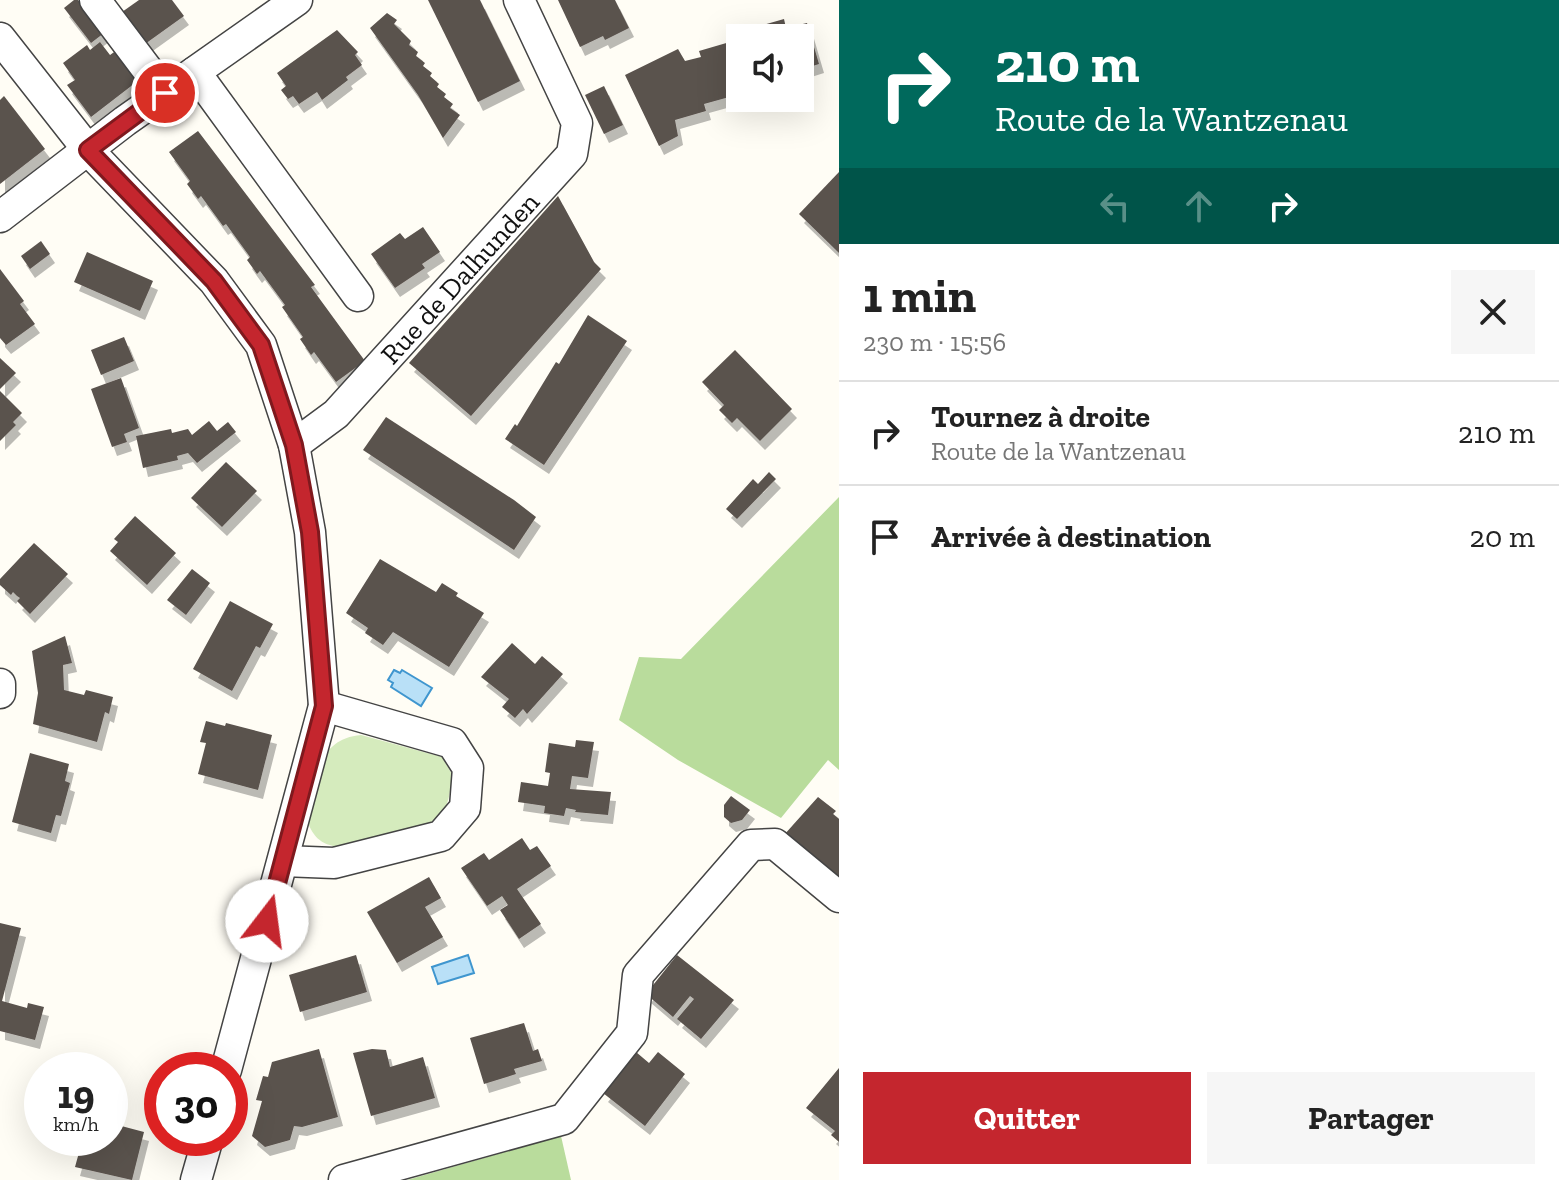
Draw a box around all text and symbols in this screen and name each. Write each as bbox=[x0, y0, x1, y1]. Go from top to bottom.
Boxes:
map controls bbox=[726, 24, 814, 112]
button: sound bbox=[726, 24, 814, 112]
text: 210 m bbox=[995, 29, 1139, 96]
icon: right bbox=[863, 32, 967, 136]
pin bbox=[131, 59, 199, 127]
icon: arrive bbox=[143, 71, 187, 115]
text: Route de la Wantzenau bbox=[995, 97, 1348, 140]
icon: left bbox=[1093, 184, 1137, 228]
icon: ahead bbox=[1177, 184, 1221, 228]
icon: right bbox=[1261, 184, 1305, 228]
street label: Rue de Dalhunden bbox=[374, 186, 546, 371]
text: 1 min bbox=[863, 267, 976, 324]
button: close bbox=[1451, 270, 1535, 354]
text: 230 m · 15:56 bbox=[863, 326, 1006, 358]
text: Tournez à droite bbox=[931, 399, 1150, 435]
icon: right bbox=[863, 411, 907, 455]
text: 210 m bbox=[1458, 415, 1535, 451]
text: Route de la Wantzenau bbox=[931, 435, 1186, 467]
icon: arrive bbox=[863, 515, 907, 559]
text: Arrivée à destination bbox=[931, 519, 1211, 555]
text: 20 m bbox=[1470, 519, 1535, 555]
position arrow bbox=[225, 879, 309, 963]
speed limit sign: 30 bbox=[144, 1052, 248, 1156]
text: 19 bbox=[57, 1070, 95, 1118]
button: Quitter bbox=[863, 1072, 1191, 1164]
button: Partager bbox=[1207, 1072, 1535, 1164]
text: km/h bbox=[53, 1112, 99, 1136]

